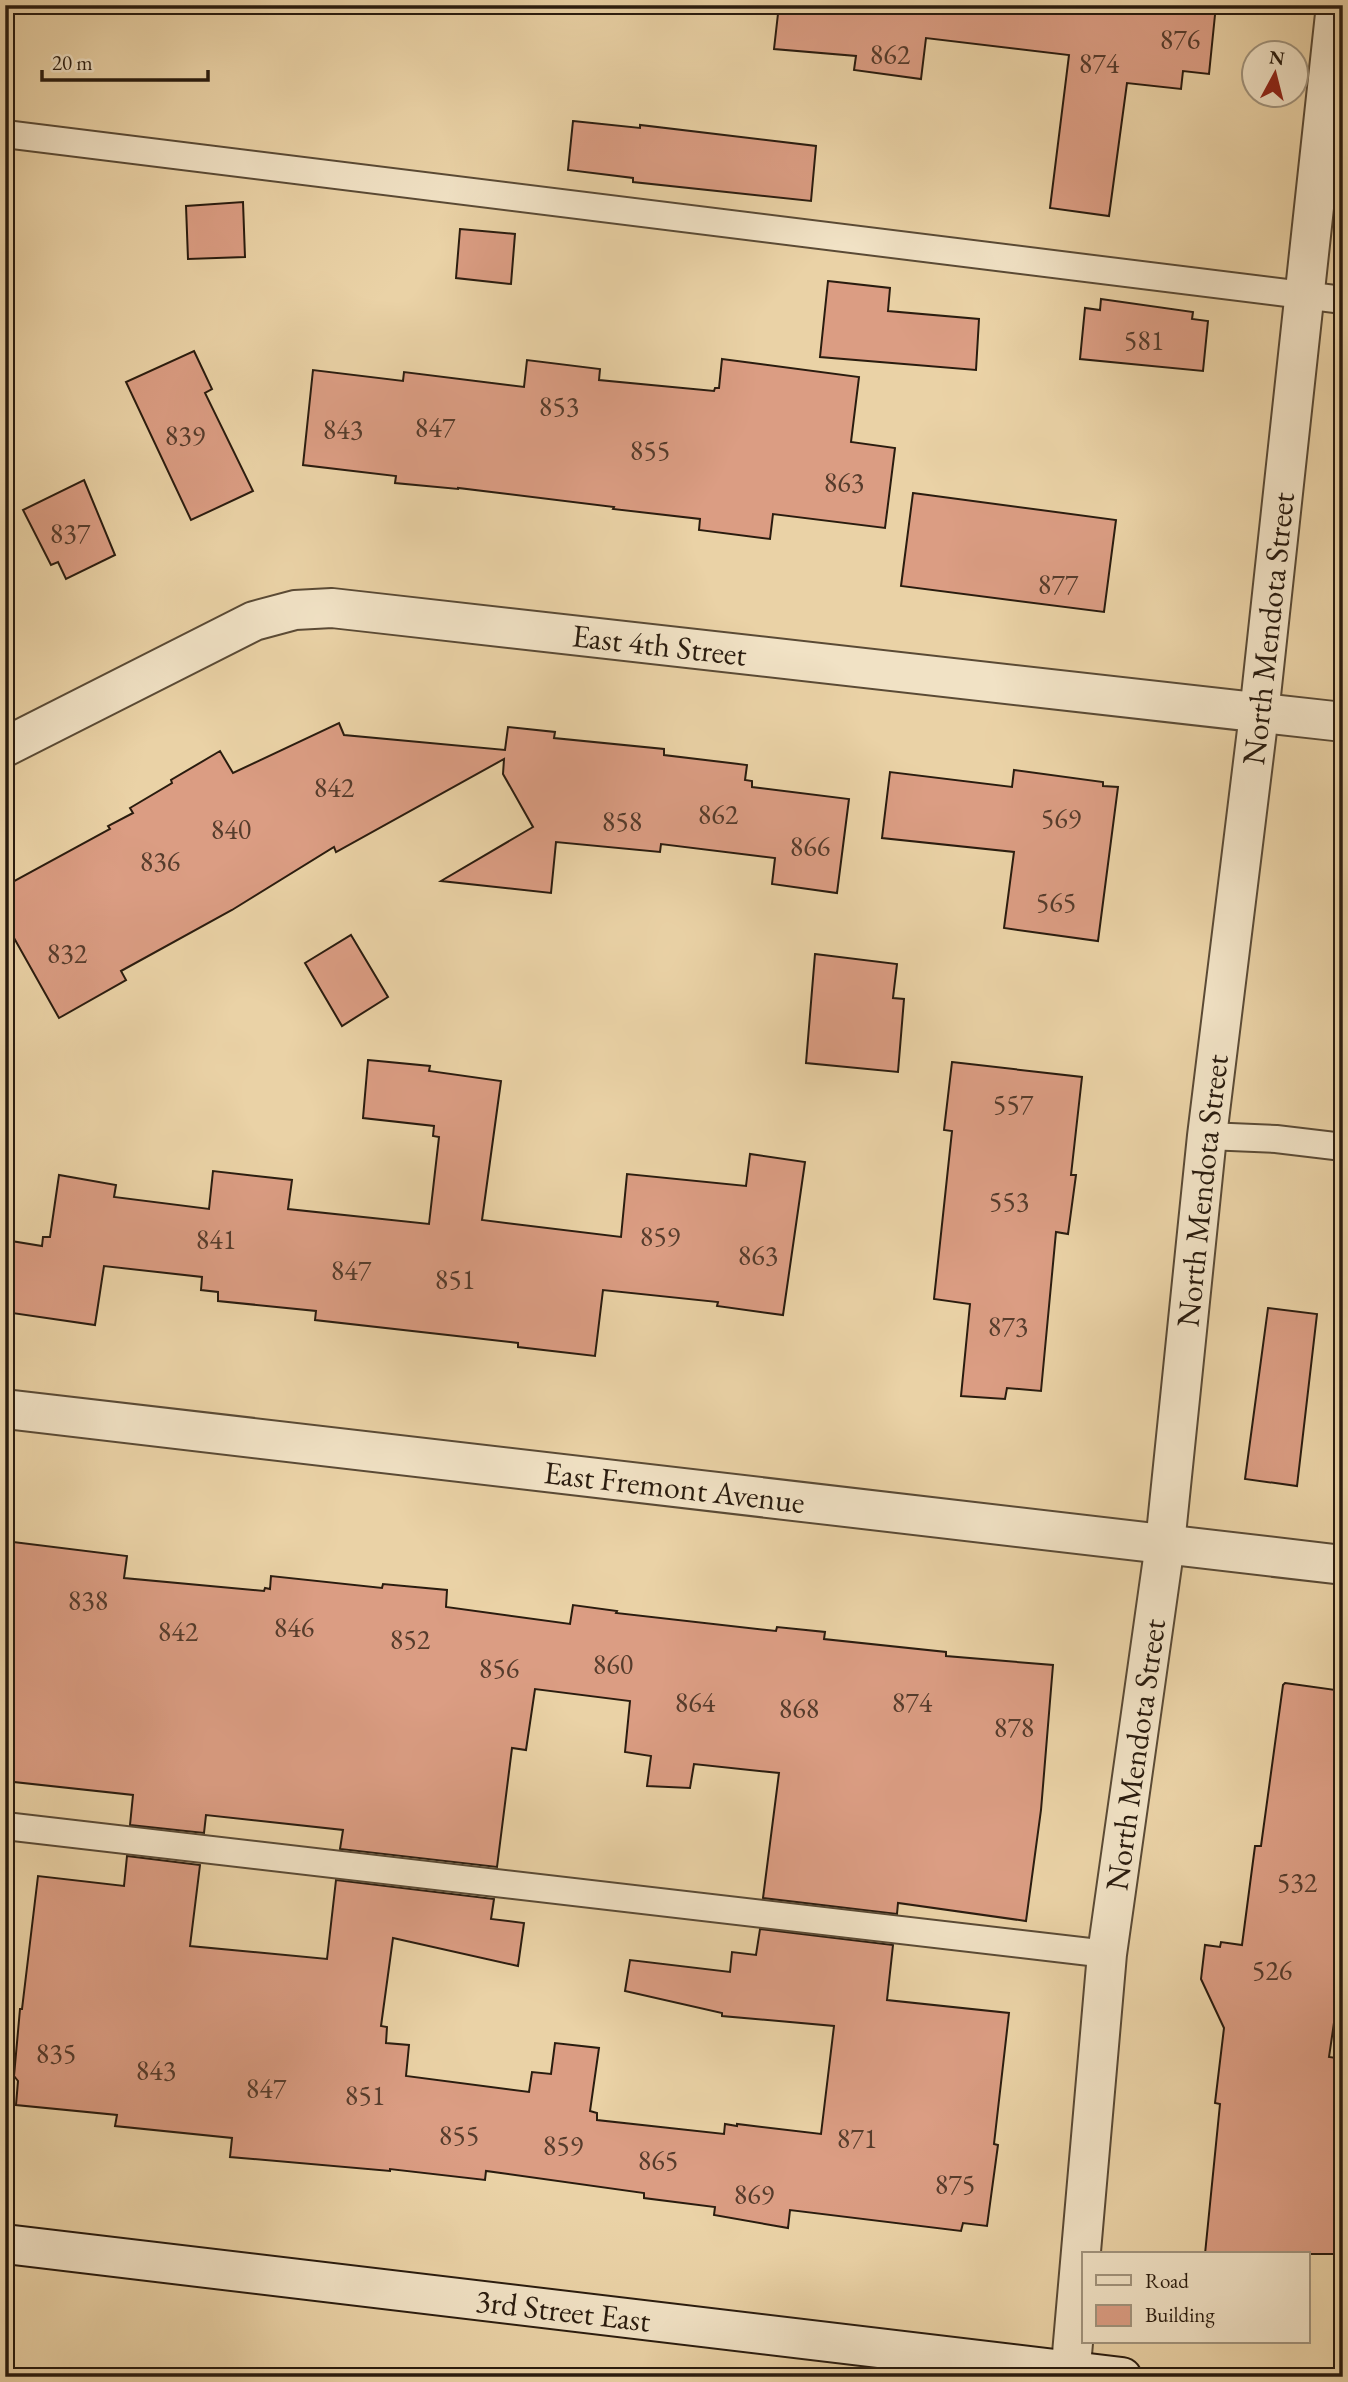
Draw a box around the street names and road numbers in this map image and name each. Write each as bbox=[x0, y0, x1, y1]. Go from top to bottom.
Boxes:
street label: North Mendota Street bbox=[1232, 490, 1304, 767]
street label: East 4th Street bbox=[570, 614, 749, 676]
street label: North Mendota Street bbox=[1166, 1052, 1238, 1329]
street label: East Fremont Avenue bbox=[542, 1451, 807, 1523]
street label: North Mendota Street bbox=[1095, 1616, 1175, 1893]
street label: 3rd Street East bbox=[473, 2279, 653, 2342]

